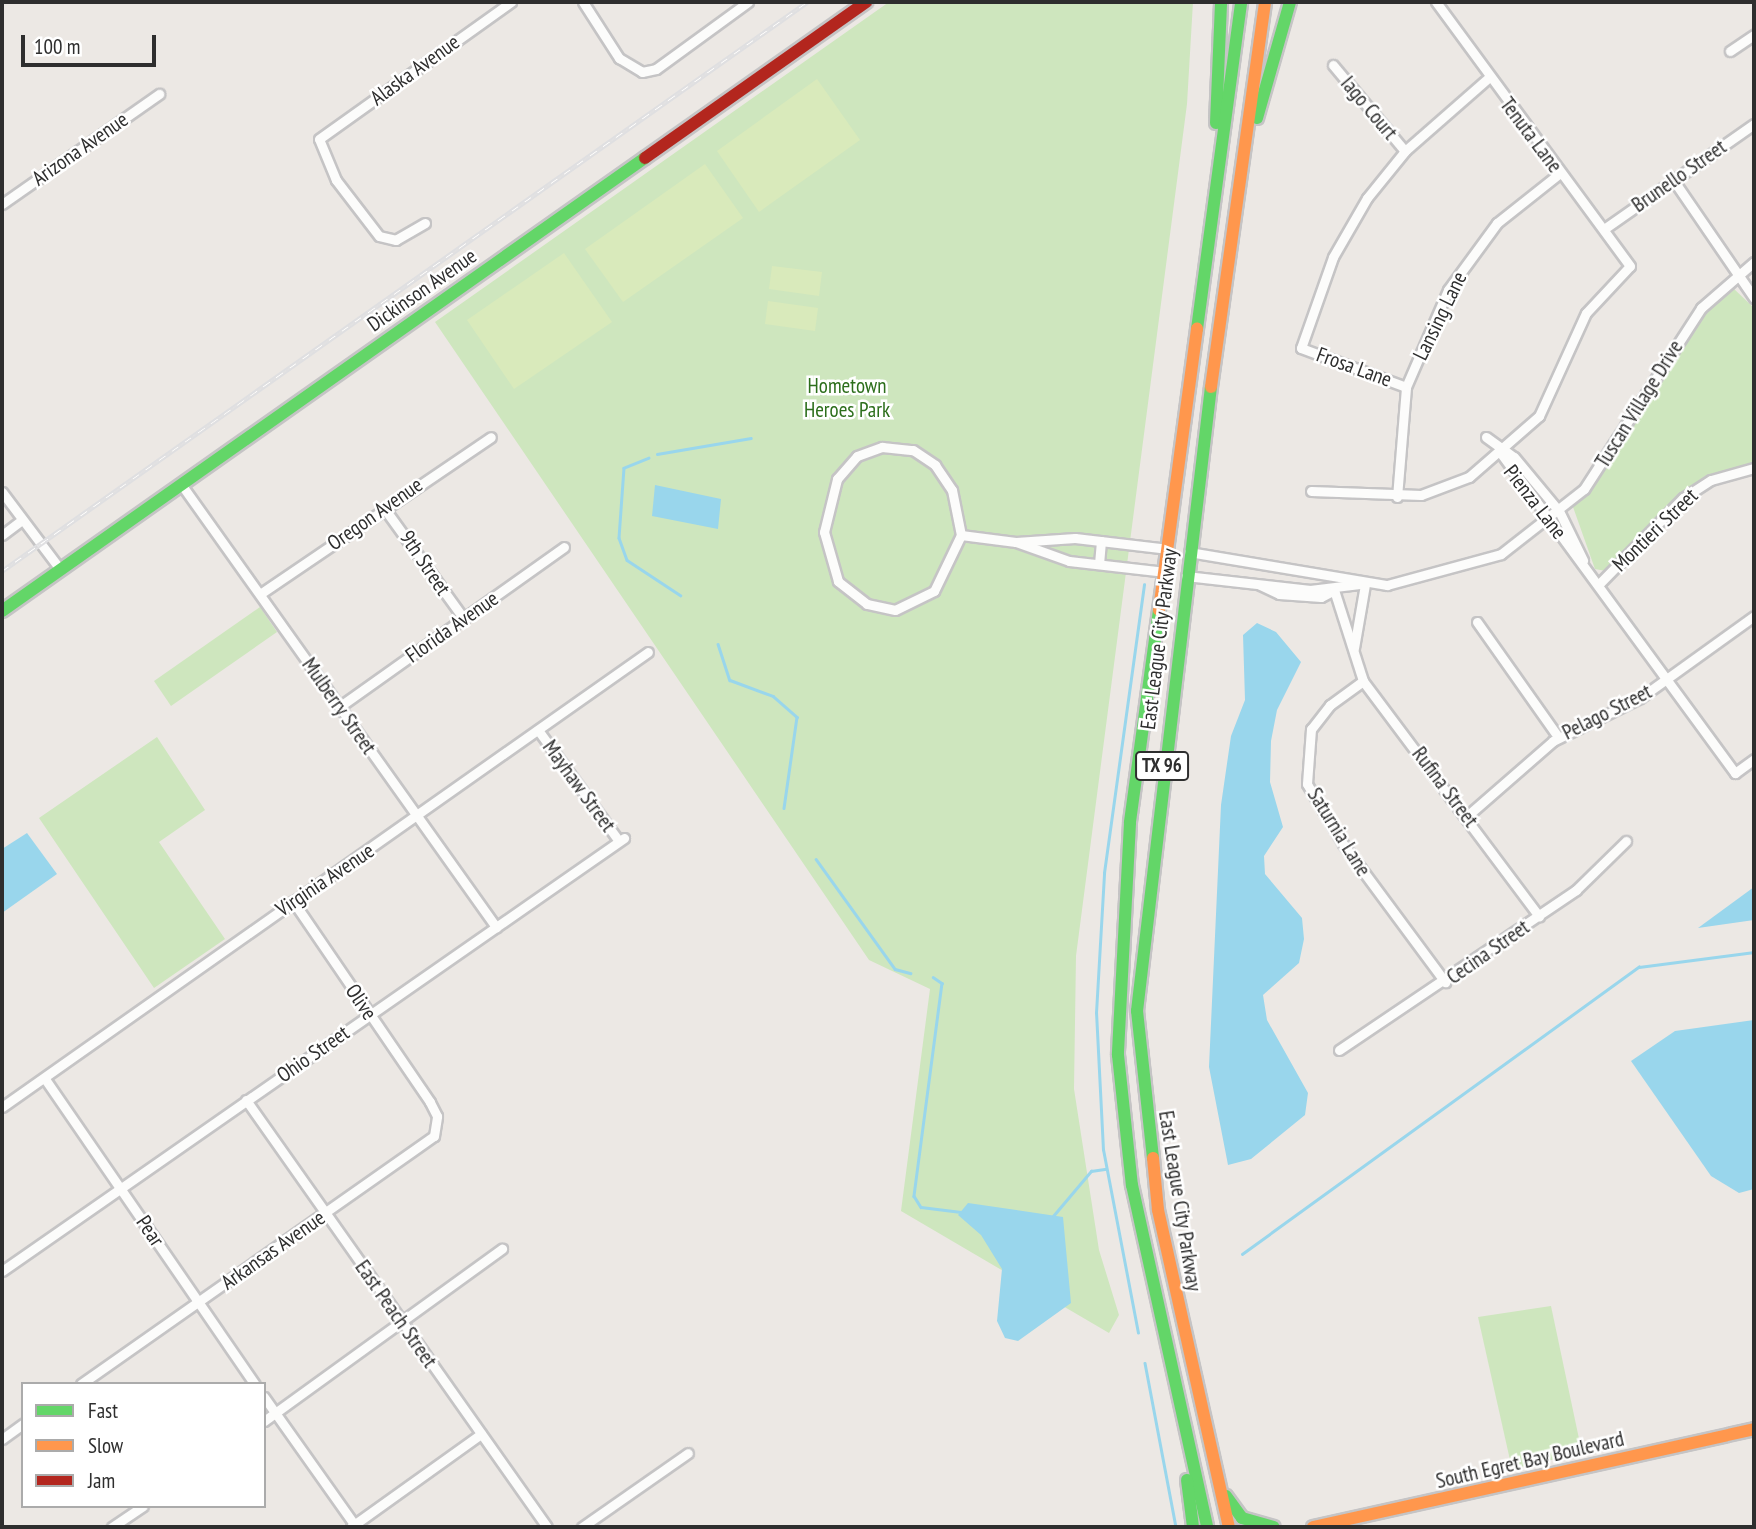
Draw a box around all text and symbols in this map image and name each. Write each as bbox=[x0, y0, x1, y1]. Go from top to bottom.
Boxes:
scale bar bbox=[24, 21, 159, 65]
street label: Alaska Avenue bbox=[365, 29, 465, 111]
text: 100 m bbox=[34, 33, 80, 60]
street label: Iago Court bbox=[1335, 71, 1403, 145]
street label: Tenuta Lane bbox=[1495, 92, 1567, 178]
street label: Arizona Avenue bbox=[27, 107, 133, 191]
street label: Brunello Street bbox=[1627, 134, 1731, 218]
street label: Dickinson Avenue bbox=[362, 243, 482, 337]
street label: Lansing Lane bbox=[1408, 268, 1472, 364]
street label: Tuscan Village Drive bbox=[1590, 335, 1688, 473]
street label: Frosa Lane bbox=[1313, 342, 1395, 392]
park label: Hometown Heroes Park bbox=[804, 373, 890, 423]
street label: Pienza Lane bbox=[1498, 460, 1572, 544]
street label: Oregon Avenue bbox=[322, 472, 428, 556]
street label: Montieri Street bbox=[1607, 483, 1703, 577]
street label: 9th Street bbox=[394, 526, 456, 600]
street label: East League City Parkway bbox=[1135, 547, 1183, 731]
street label: Florida Avenue bbox=[401, 586, 503, 668]
street label: Mulberry Street bbox=[296, 653, 382, 759]
street label: Pelago Street bbox=[1558, 679, 1656, 745]
street label: Mayhaw Street bbox=[537, 735, 621, 837]
street label: Rufina Street bbox=[1407, 742, 1483, 832]
road number: TX 96 bbox=[1134, 750, 1190, 782]
street label: Saturnia Lane bbox=[1302, 783, 1376, 881]
street label: Virginia Avenue bbox=[271, 838, 379, 922]
street label: Cecina Street bbox=[1442, 914, 1534, 990]
street label: Olive bbox=[340, 979, 382, 1025]
street label: Ohio Street bbox=[272, 1020, 354, 1088]
street label: East League City Parkway bbox=[1153, 1109, 1207, 1293]
street label: Arkansas Avenue bbox=[216, 1205, 330, 1295]
street label: Pear bbox=[131, 1211, 169, 1251]
street label: East Peach Street bbox=[350, 1255, 442, 1373]
legend bbox=[21, 1382, 266, 1508]
text: Fast bbox=[88, 1397, 118, 1424]
street label: South Egret Bay Boulevard bbox=[1433, 1426, 1627, 1494]
text: Slow bbox=[88, 1432, 123, 1459]
text: Jam bbox=[88, 1467, 115, 1494]

